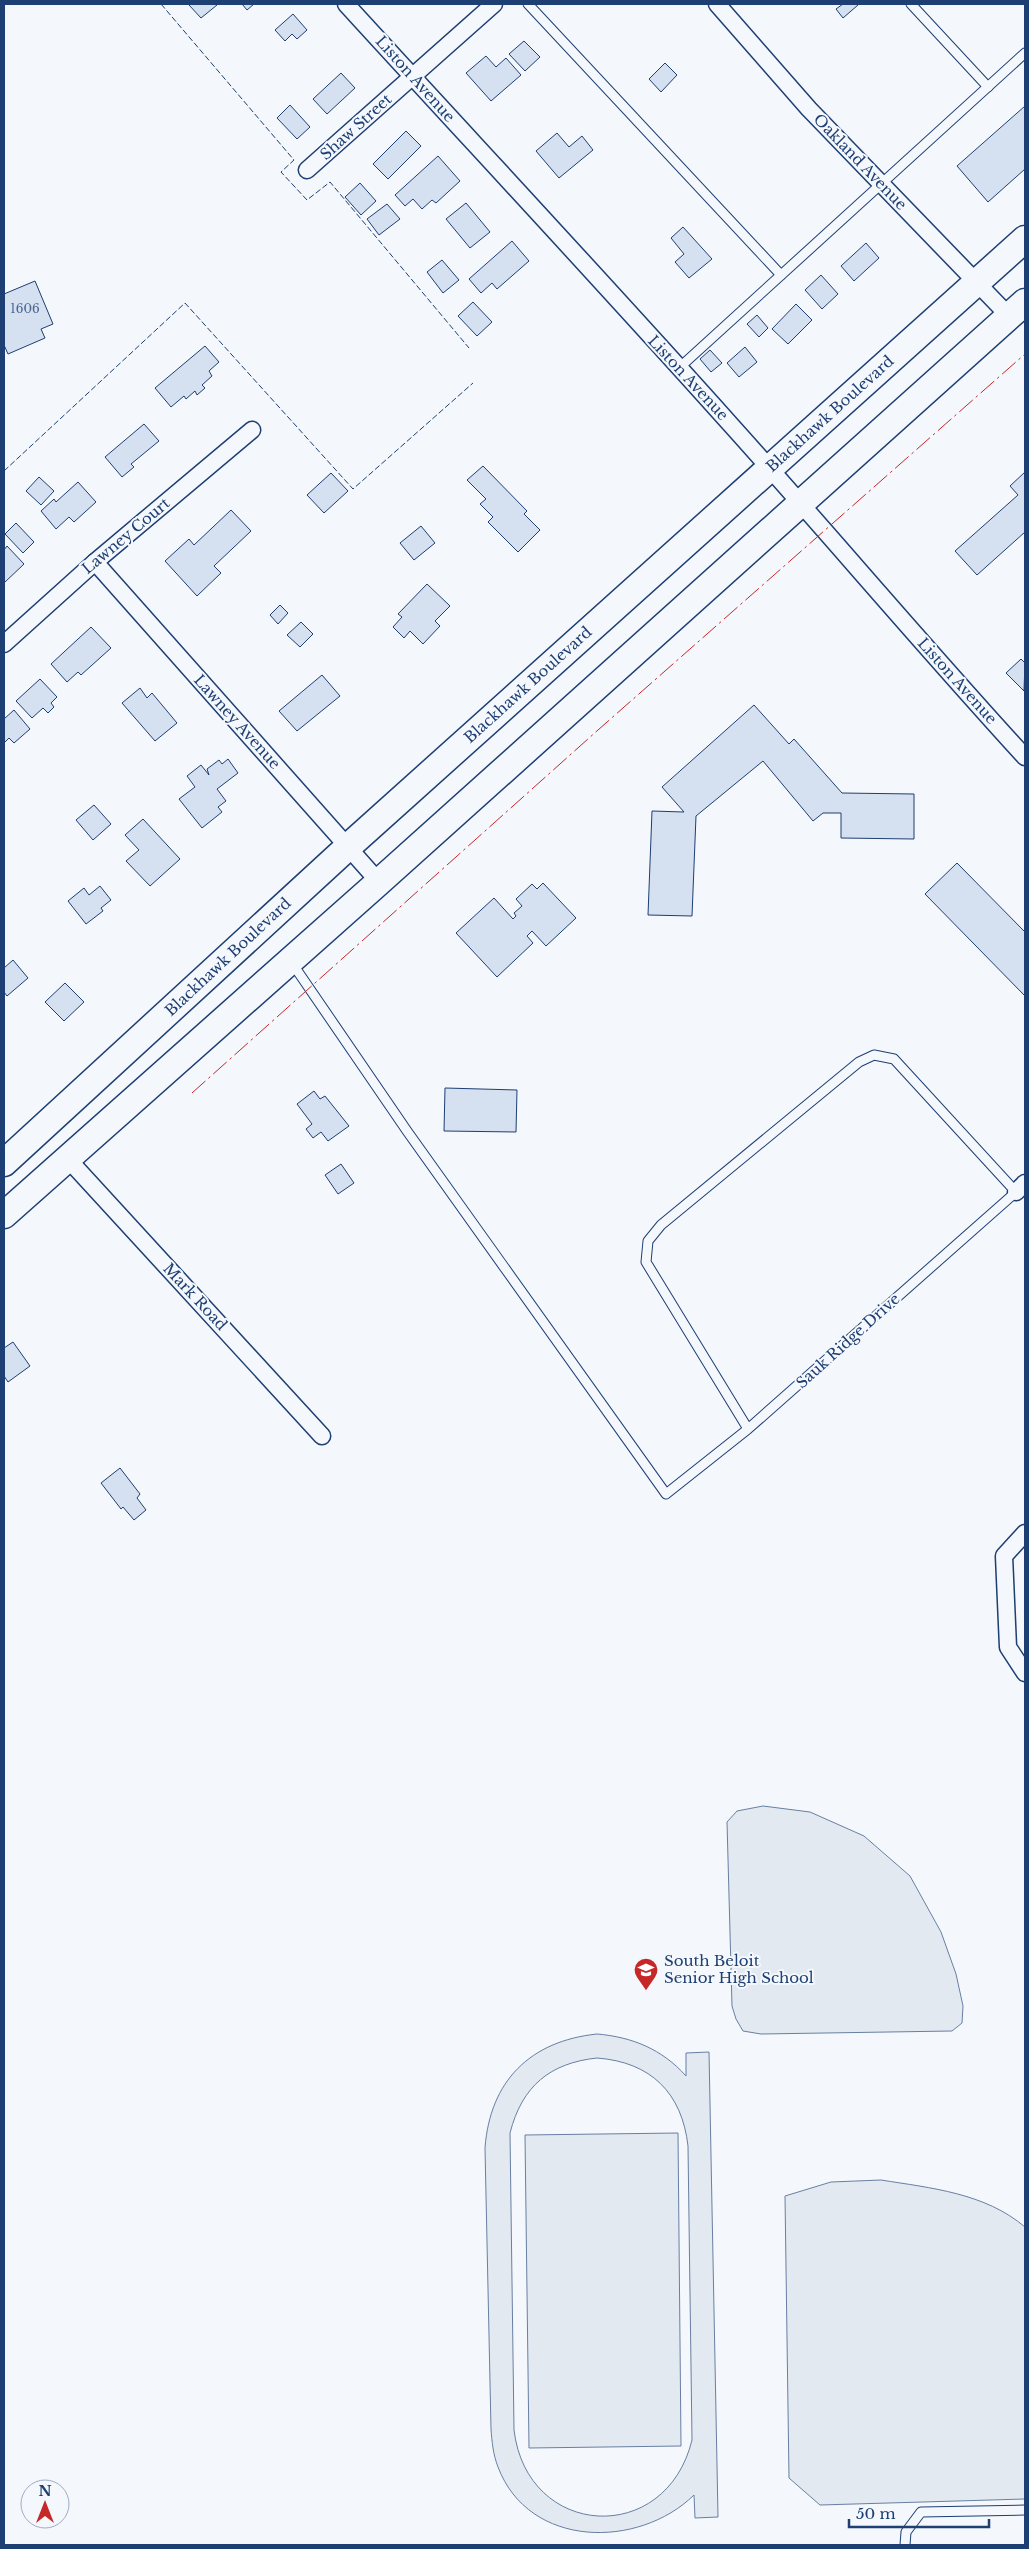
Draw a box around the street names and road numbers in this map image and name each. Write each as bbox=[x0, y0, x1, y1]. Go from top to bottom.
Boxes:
street label: Liston Avenue bbox=[372, 32, 459, 126]
street label: Shaw Street bbox=[316, 89, 396, 164]
street label: Oakland Avenue bbox=[810, 110, 911, 214]
street label: Liston Avenue bbox=[644, 331, 733, 424]
street label: Blackhawk Boulevard bbox=[762, 351, 897, 476]
street label: Lawney Court bbox=[78, 493, 174, 578]
street label: Blackhawk Boulevard bbox=[460, 622, 595, 747]
street label: Liston Avenue bbox=[914, 634, 1001, 728]
street label: Lawney Avenue bbox=[190, 671, 285, 773]
street label: Blackhawk Boulevard bbox=[161, 893, 295, 1020]
street label: Mark Road bbox=[159, 1259, 231, 1334]
street label: Sauk Ridge Drive bbox=[792, 1289, 903, 1392]

